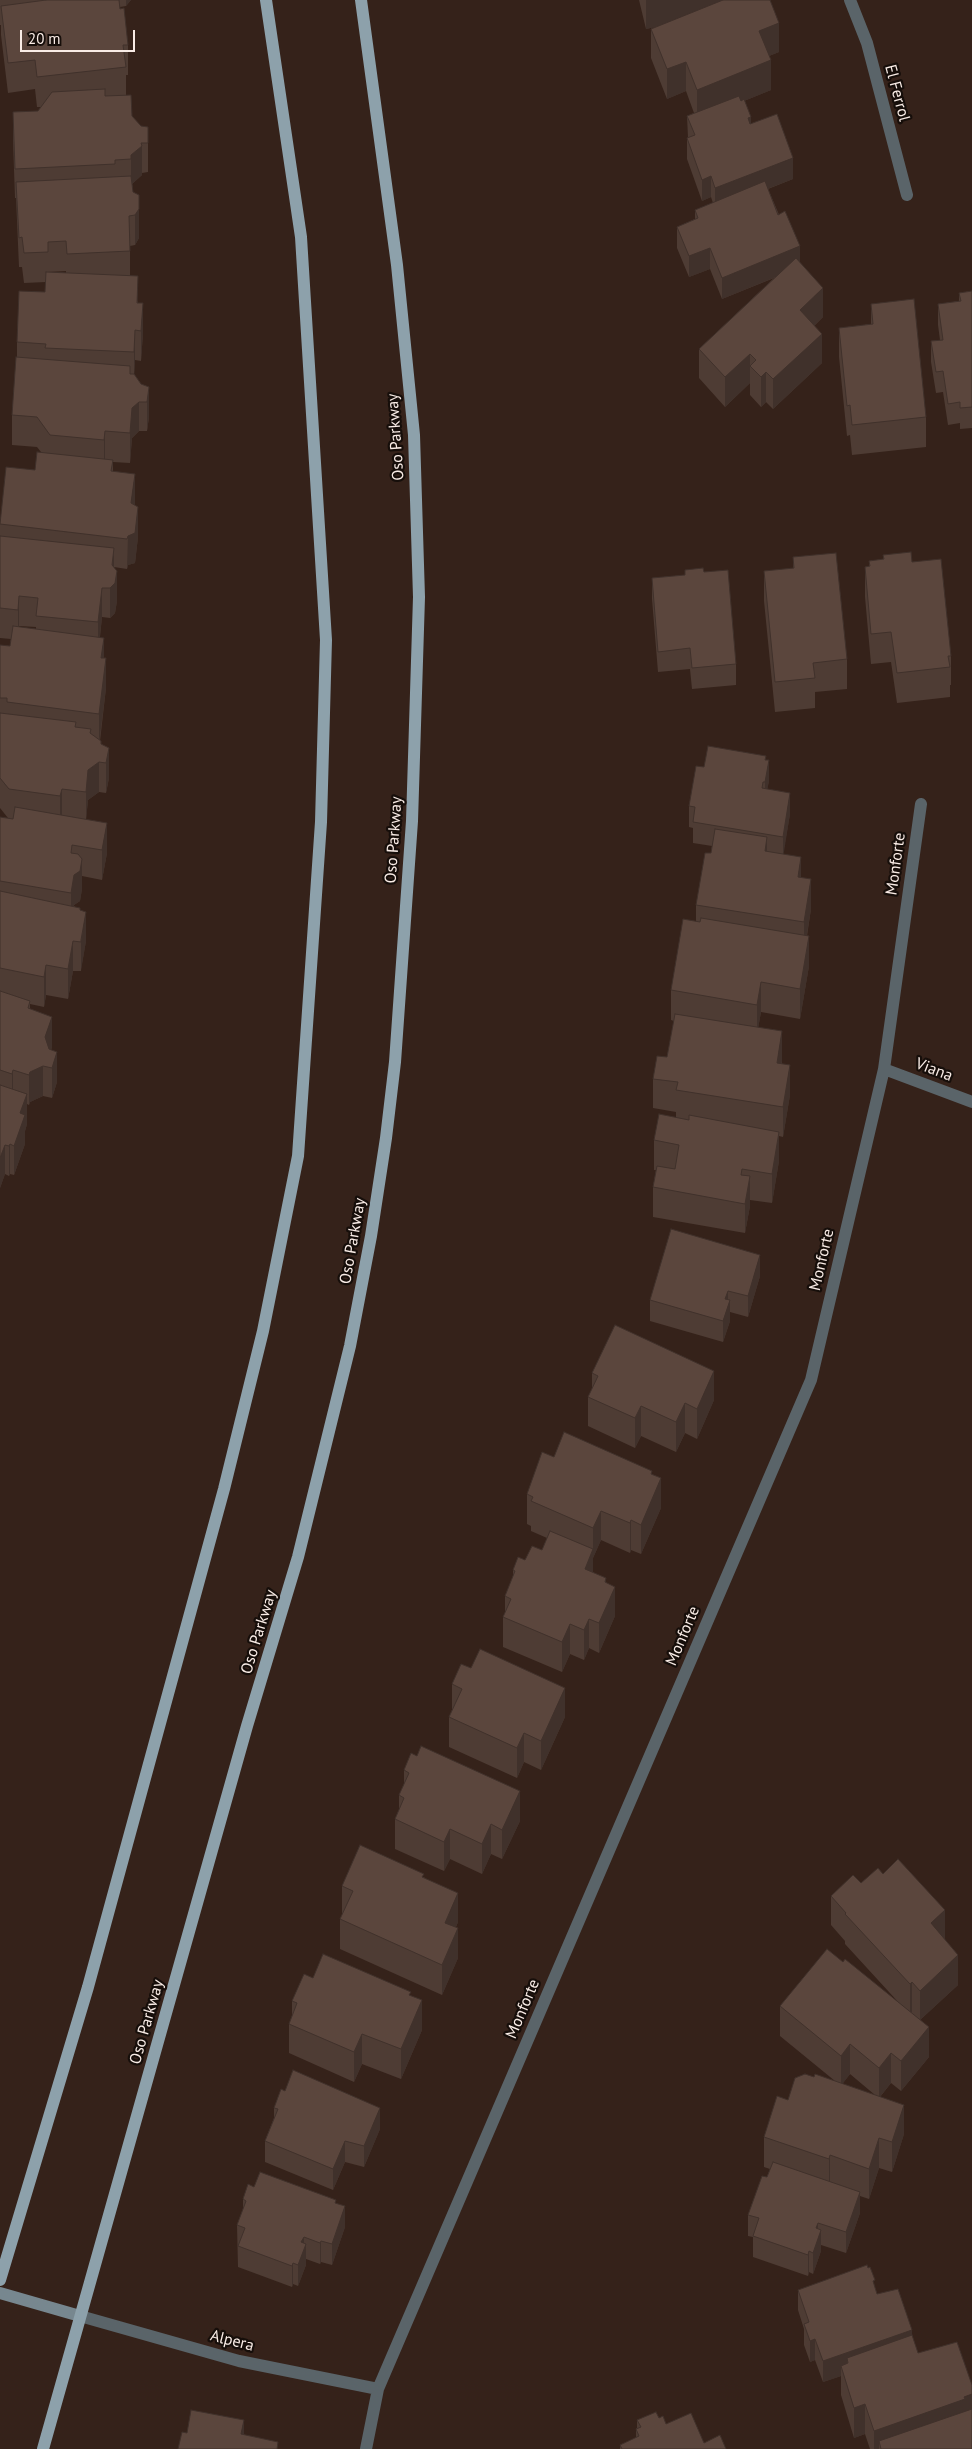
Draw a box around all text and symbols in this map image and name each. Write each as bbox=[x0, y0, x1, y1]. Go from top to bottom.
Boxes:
scale bar bbox=[22, 20, 138, 52]
text: 20 m bbox=[28, 29, 61, 48]
street label: El Ferrol bbox=[880, 62, 914, 124]
street label: Oso Parkway bbox=[383, 393, 409, 481]
street label: Oso Parkway bbox=[381, 796, 407, 884]
street label: Monforte bbox=[882, 832, 910, 896]
street label: Viana bbox=[913, 1054, 955, 1086]
street label: Oso Parkway bbox=[336, 1196, 370, 1286]
street label: Monforte bbox=[806, 1227, 838, 1293]
street label: Oso Parkway bbox=[237, 1588, 281, 1676]
street label: Monforte bbox=[662, 1603, 704, 1669]
street label: Monforte bbox=[502, 1976, 544, 2042]
street label: Oso Parkway bbox=[126, 1977, 168, 2067]
street label: Alpera bbox=[208, 2326, 256, 2356]

